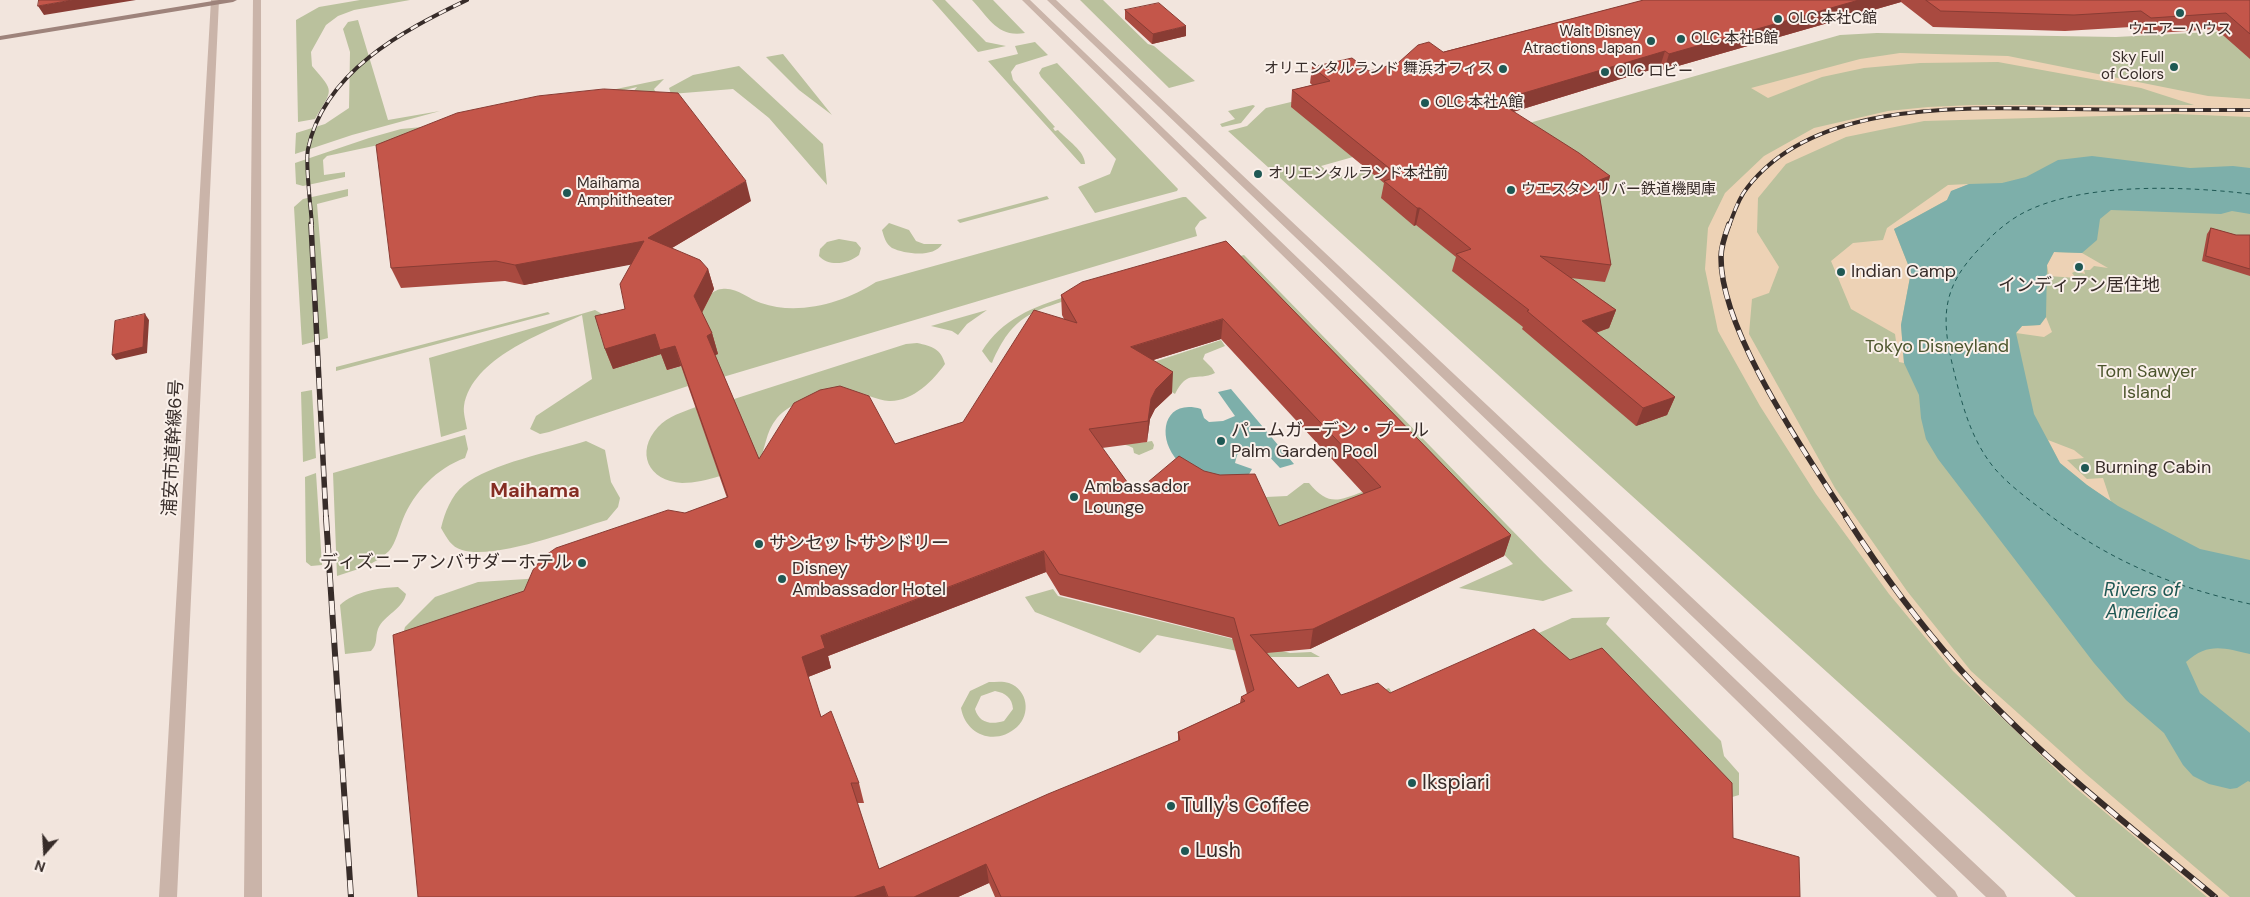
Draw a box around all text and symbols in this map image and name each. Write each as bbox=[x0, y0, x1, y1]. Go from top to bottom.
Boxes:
marker: ウエアーハウス bbox=[2174, 7, 2186, 19]
place label: OLC 本社C館 bbox=[1788, 10, 1877, 28]
marker: OLC 本社C館 bbox=[1772, 13, 1784, 25]
place label: ウエアーハウス bbox=[2128, 21, 2232, 39]
place label: Walt Disney Atractions Japan bbox=[1523, 23, 1641, 58]
place label: OLC 本社B館 bbox=[1691, 30, 1778, 48]
marker: OLC 本社B館 bbox=[1675, 33, 1687, 45]
marker: Walt Disney Atractions Japan bbox=[1645, 35, 1657, 47]
place label: Sky Full of Colors bbox=[2101, 49, 2164, 84]
place label: オリエンタルランド 舞浜オフィス bbox=[1264, 60, 1493, 78]
marker: Sky Full of Colors bbox=[2168, 61, 2180, 73]
marker: オリエンタルランド 舞浜オフィス bbox=[1497, 63, 1509, 75]
place label: OLC ロビー bbox=[1615, 63, 1693, 81]
marker: OLC ロビー bbox=[1599, 66, 1611, 78]
place label: OLC 本社A館 bbox=[1435, 94, 1523, 112]
marker: OLC 本社A館 bbox=[1419, 97, 1431, 109]
place label: オリエンタルランド本社前 bbox=[1268, 165, 1448, 183]
marker: オリエンタルランド本社前 bbox=[1252, 168, 1264, 180]
place label: Maihama Amphitheater bbox=[577, 175, 673, 210]
place label: ウエスタンリバー鉄道機関庫 bbox=[1521, 181, 1716, 199]
marker: ウエスタンリバー鉄道機関庫 bbox=[1505, 184, 1517, 196]
marker: Maihama Amphitheater bbox=[561, 187, 573, 199]
place label: Indian Camp bbox=[1851, 261, 1956, 283]
marker: インディアン居住地 bbox=[2073, 261, 2085, 273]
marker: Indian Camp bbox=[1835, 266, 1847, 278]
place label: インディアン居住地 bbox=[1998, 275, 2160, 297]
park label: Tokyo Disneyland bbox=[1865, 336, 2009, 358]
park label: Tom Sawyer Island bbox=[2097, 361, 2197, 404]
street label: 浦安市道幹線6号 bbox=[160, 379, 188, 517]
place label: パームガーデン・プール Palm Garden Pool bbox=[1231, 420, 1429, 462]
marker: パームガーデン・プール Palm Garden Pool bbox=[1215, 435, 1227, 447]
place label: Burning Cabin bbox=[2095, 457, 2211, 479]
marker: Burning Cabin bbox=[2079, 462, 2091, 474]
place label: Ambassador Lounge bbox=[1084, 476, 1190, 518]
district label: Maihama bbox=[490, 480, 580, 504]
marker: Ambassador Lounge bbox=[1068, 491, 1080, 503]
place label: サンセットサンドリー bbox=[769, 533, 949, 555]
marker: サンセットサンドリー bbox=[753, 538, 765, 550]
place label: ディズニーアンバサダーホテル bbox=[320, 552, 572, 574]
marker: ディズニーアンバサダーホテル bbox=[576, 557, 588, 569]
place label: Disney Ambassador Hotel bbox=[792, 558, 946, 600]
marker: Disney Ambassador Hotel bbox=[776, 573, 788, 585]
water label: Rivers of America bbox=[2104, 580, 2180, 624]
place label: Ikspiari bbox=[1422, 770, 1490, 796]
marker: Ikspiari bbox=[1406, 777, 1418, 789]
place label: Tully's Coffee bbox=[1181, 793, 1309, 819]
marker: Tully's Coffee bbox=[1165, 800, 1177, 812]
north arrow bbox=[20, 827, 70, 877]
place label: Lush bbox=[1195, 838, 1241, 864]
marker: Lush bbox=[1179, 845, 1191, 857]
text: N bbox=[32, 856, 48, 876]

